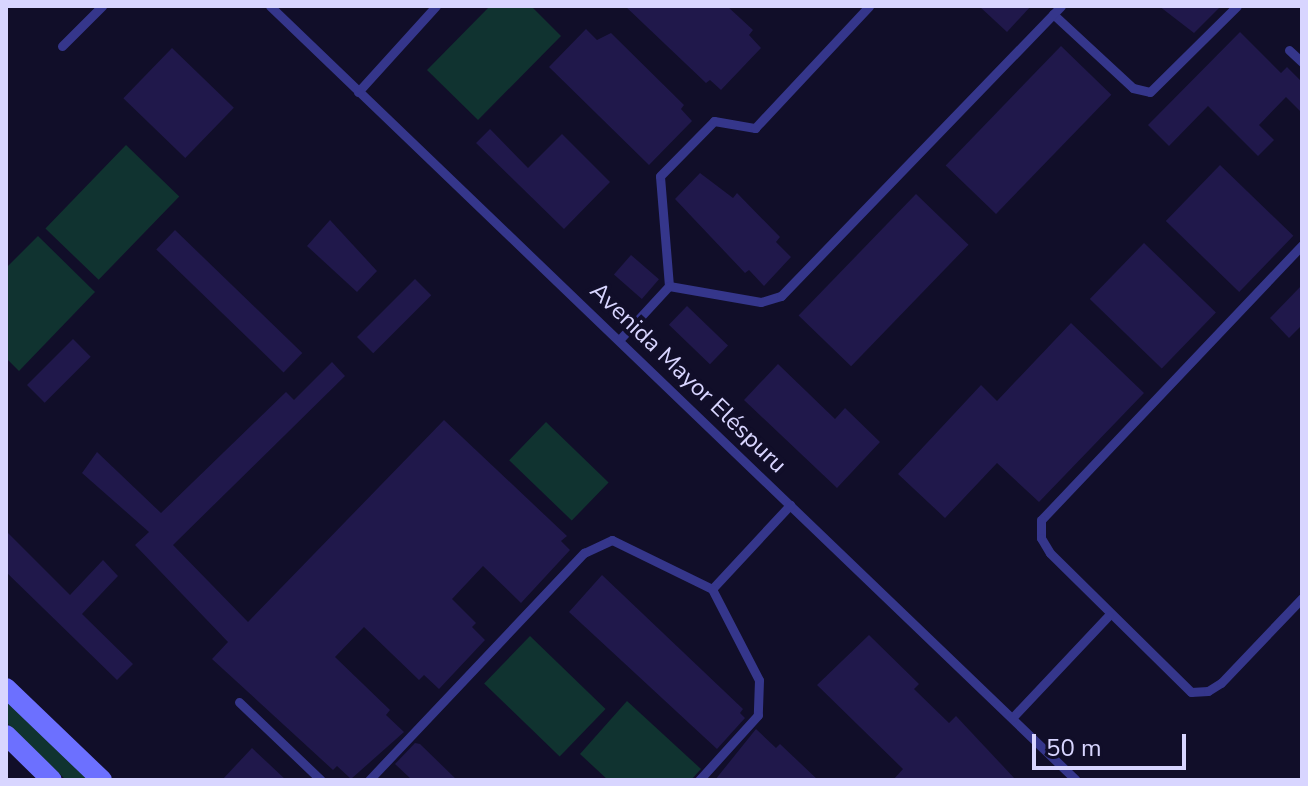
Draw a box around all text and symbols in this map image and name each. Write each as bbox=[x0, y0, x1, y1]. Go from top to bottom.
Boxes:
street label: Avenida Mayor Eléspuru bbox=[584, 277, 792, 479]
scale bar bbox=[1036, 718, 1190, 768]
text: 50 m bbox=[1046, 732, 1102, 764]

